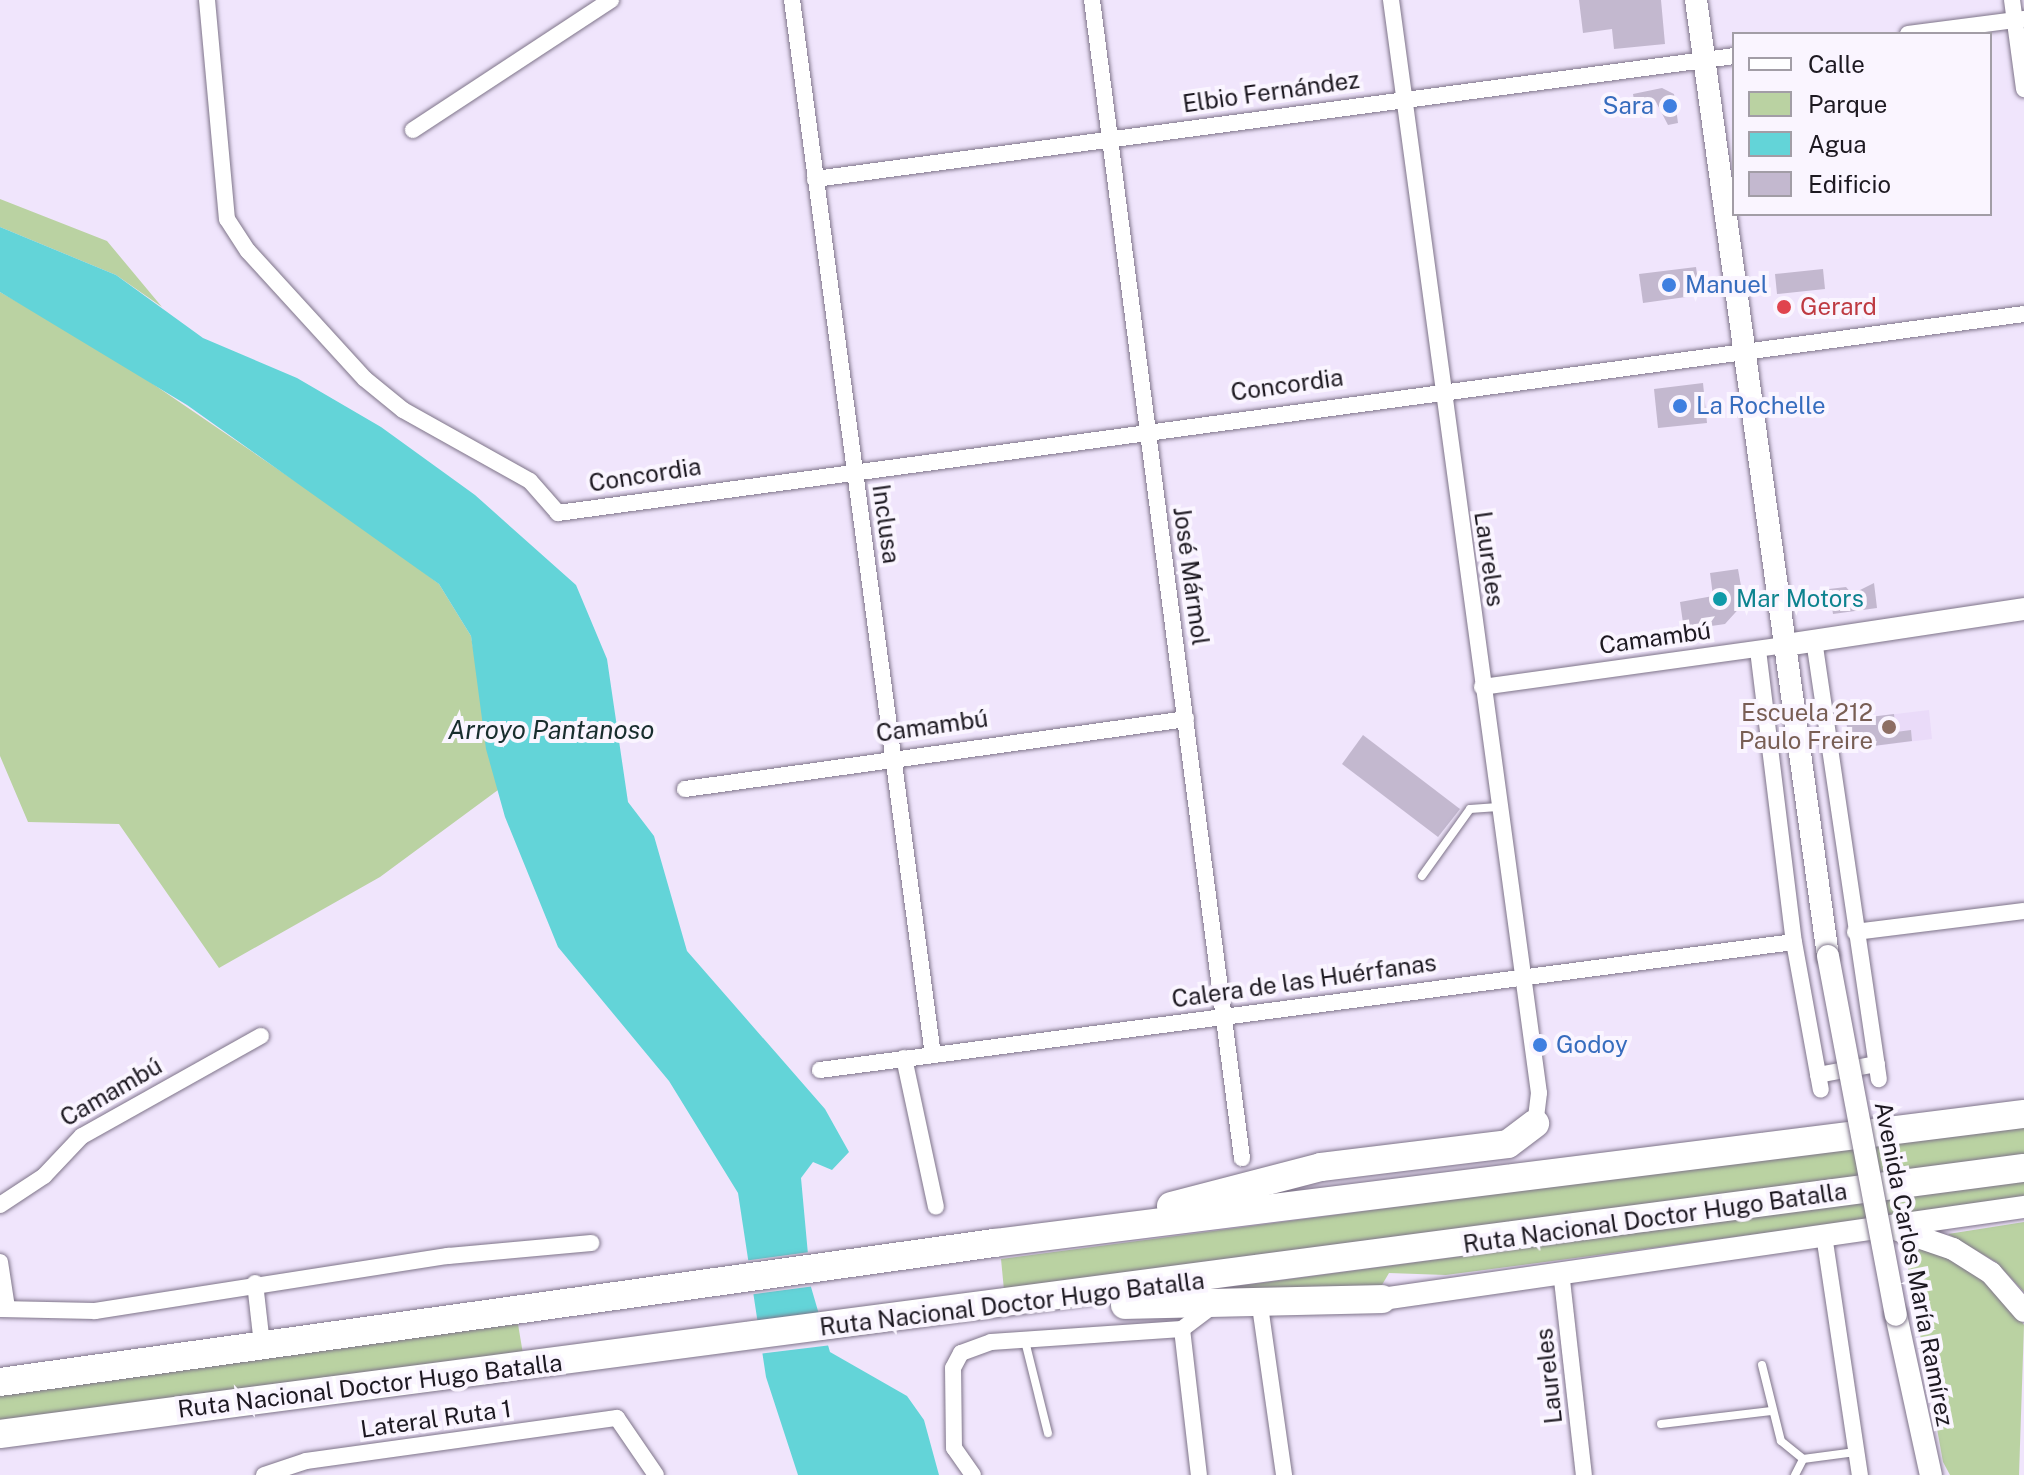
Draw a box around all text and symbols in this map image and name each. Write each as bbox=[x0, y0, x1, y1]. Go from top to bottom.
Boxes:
legend bbox=[1732, 32, 1992, 216]
text: Calle bbox=[1808, 50, 1865, 78]
street label: Elbio Fernández bbox=[1181, 65, 1361, 119]
text: Parque bbox=[1808, 90, 1887, 118]
place label: Sara bbox=[1603, 92, 1654, 120]
marker: Sara bbox=[1661, 97, 1679, 115]
text: Agua bbox=[1808, 130, 1866, 158]
text: Edificio bbox=[1808, 170, 1891, 198]
place label: Manuel bbox=[1685, 271, 1768, 299]
marker: Manuel bbox=[1660, 276, 1678, 294]
place label: Gerard bbox=[1800, 293, 1877, 321]
marker: Gerard bbox=[1775, 298, 1793, 316]
street label: Concordia bbox=[1229, 363, 1345, 407]
place label: La Rochelle bbox=[1696, 392, 1825, 420]
marker: La Rochelle bbox=[1671, 397, 1689, 415]
street label: Concordia bbox=[587, 452, 703, 498]
street label: Inclusa bbox=[866, 482, 906, 566]
street label: José Mármol bbox=[1167, 505, 1215, 647]
street label: Laureles bbox=[1468, 509, 1510, 609]
place label: Mar Motors bbox=[1736, 585, 1864, 613]
marker: Mar Motors bbox=[1711, 590, 1729, 608]
street label: Camambú bbox=[1597, 616, 1713, 660]
place label: Escuela 212 Paulo Freire bbox=[1739, 699, 1873, 755]
street label: Camambú bbox=[874, 704, 990, 748]
water label: Arroyo Pantanoso bbox=[448, 714, 654, 746]
marker: Escuela 212 Paulo Freire bbox=[1880, 718, 1898, 736]
street label: Calera de las Huérfanas bbox=[1170, 948, 1438, 1014]
place label: Godoy bbox=[1556, 1031, 1628, 1059]
marker: Godoy bbox=[1531, 1036, 1549, 1054]
street label: Camambú bbox=[55, 1051, 167, 1133]
street label: Avenida Carlos María Ramírez bbox=[1868, 1099, 1960, 1429]
street label: Ruta Nacional Doctor Hugo Batalla bbox=[1461, 1177, 1849, 1259]
street label: Ruta Nacional Doctor Hugo Batalla bbox=[818, 1266, 1206, 1342]
street label: Laureles bbox=[1530, 1327, 1568, 1425]
street label: Ruta Nacional Doctor Hugo Batalla bbox=[176, 1348, 564, 1424]
street label: Lateral Ruta 1 bbox=[359, 1394, 513, 1444]

